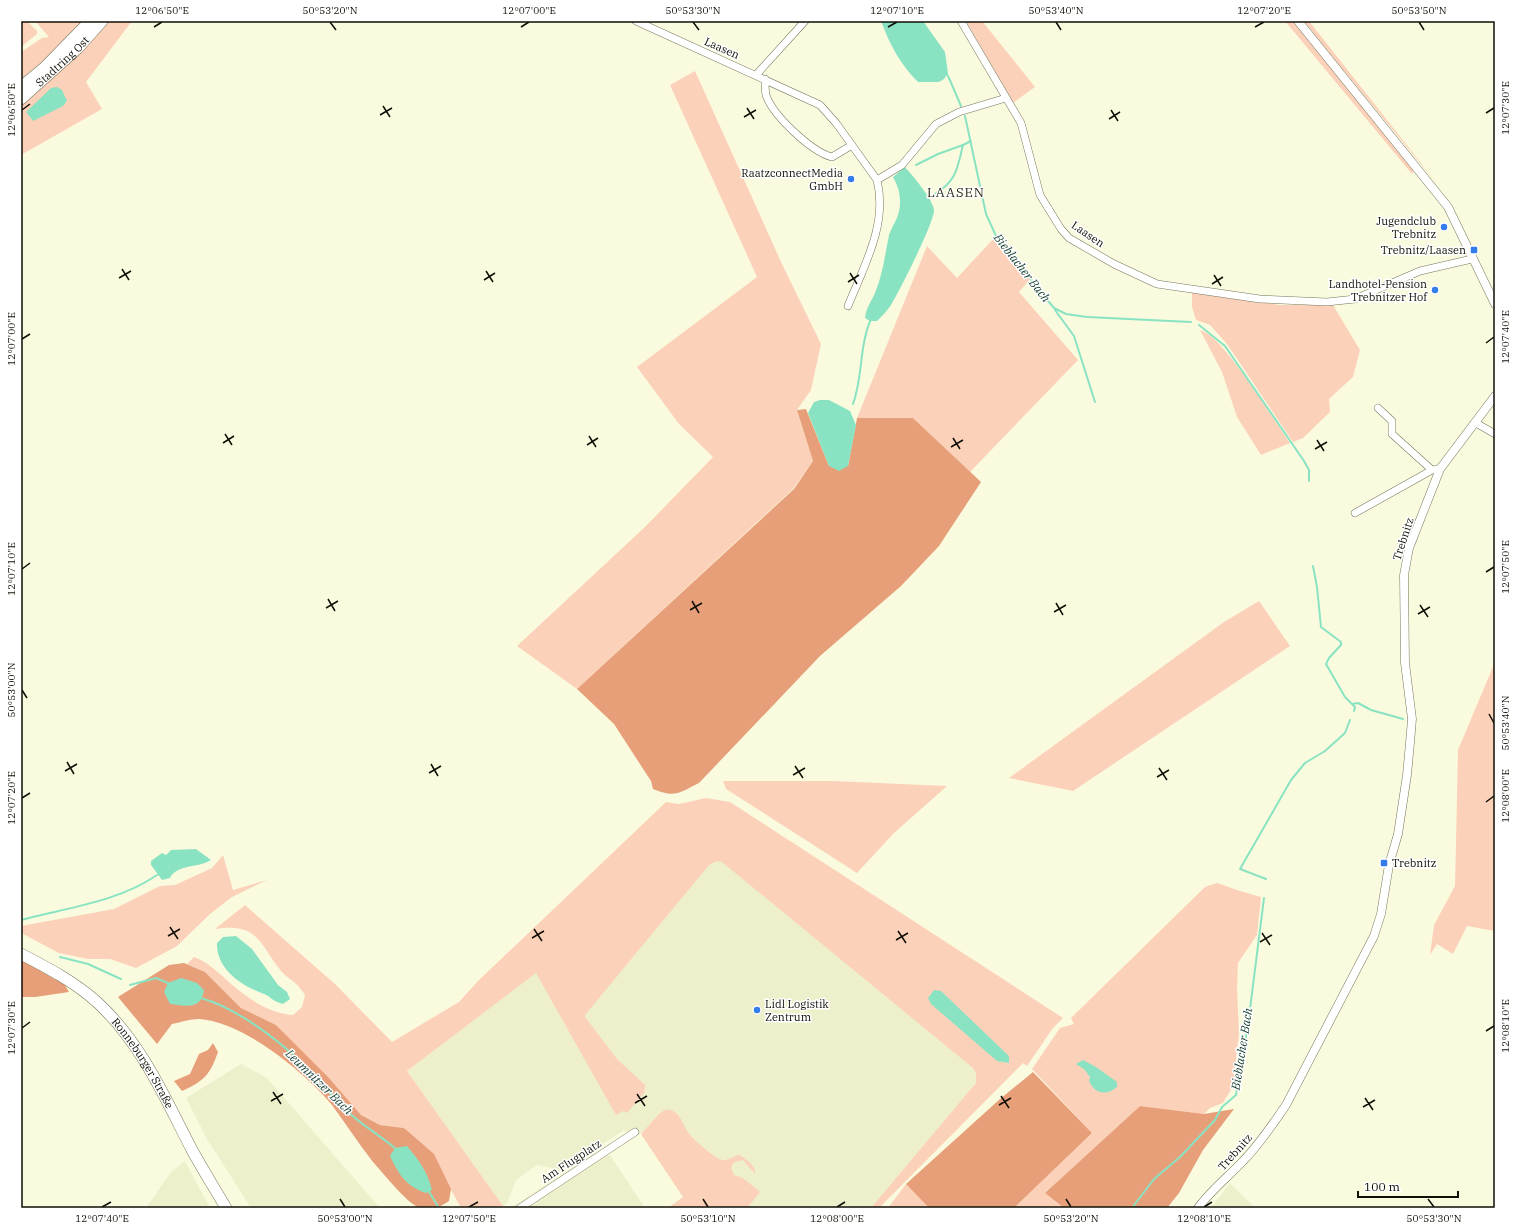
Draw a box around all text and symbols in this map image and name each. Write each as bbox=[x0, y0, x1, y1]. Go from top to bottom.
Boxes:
text: 12°06'50"E bbox=[135, 4, 189, 17]
text: 50°53'20"N bbox=[303, 4, 358, 17]
text: 12°07'00"E bbox=[502, 4, 556, 17]
text: 50°53'30"N bbox=[666, 4, 721, 17]
text: 12°07'10"E bbox=[870, 4, 924, 17]
text: 50°53'40"N bbox=[1029, 4, 1084, 17]
text: 12°07'20"E bbox=[1237, 4, 1291, 17]
text: 50°53'50"N bbox=[1392, 4, 1447, 17]
street label: Stadtring Ost bbox=[33, 33, 92, 90]
street label: Laasen bbox=[702, 34, 742, 62]
text: 12°07'30"E bbox=[1499, 81, 1512, 135]
text: 12°06'50"E bbox=[5, 83, 18, 137]
place label: RaatzconnectMedia GmbH bbox=[741, 166, 843, 193]
marker: RaatzconnectMedia GmbH bbox=[846, 174, 856, 184]
district label: LAASEN bbox=[927, 184, 985, 201]
place label: Jugendclub Trebnitz bbox=[1376, 214, 1436, 241]
street label: Laasen bbox=[1069, 218, 1107, 250]
marker: Jugendclub Trebnitz bbox=[1439, 222, 1449, 232]
water label: Bieblacher Bach bbox=[990, 230, 1054, 305]
place label: Trebnitz/Laasen bbox=[1381, 243, 1466, 257]
marker: Trebnitz/Laasen bbox=[1469, 245, 1479, 255]
place label: Landhotel-Pension Trebnitzer Hof bbox=[1329, 277, 1428, 304]
marker: Landhotel-Pension Trebnitzer Hof bbox=[1430, 285, 1440, 295]
text: 12°07'40"E bbox=[1499, 310, 1512, 364]
text: 12°07'00"E bbox=[5, 312, 18, 366]
street label: Trebnitz bbox=[1389, 515, 1417, 562]
text: 12°07'50"E bbox=[1499, 540, 1512, 594]
text: 12°07'10"E bbox=[5, 542, 18, 596]
text: 50°53'00"N bbox=[5, 662, 18, 718]
text: 50°53'40"N bbox=[1499, 695, 1512, 751]
text: 12°08'00"E bbox=[1499, 769, 1512, 823]
text: 12°07'20"E bbox=[5, 771, 18, 825]
place label: Trebnitz bbox=[1392, 856, 1437, 870]
marker: Trebnitz bbox=[1379, 858, 1389, 868]
place label: Lidl Logistik Zentrum bbox=[765, 997, 829, 1024]
text: 12°08'10"E bbox=[1499, 999, 1512, 1053]
text: 12°07'30"E bbox=[5, 1001, 18, 1055]
marker: Lidl Logistik Zentrum bbox=[752, 1005, 762, 1015]
water label: Bieblacher Bach bbox=[1227, 1006, 1255, 1092]
street label: Ronneburger Straße bbox=[109, 1015, 177, 1111]
water label: Leumnitzer Bach bbox=[282, 1045, 356, 1118]
street label: Trebnitz bbox=[1215, 1131, 1255, 1173]
street label: Am Flugplatz bbox=[538, 1136, 604, 1186]
scale bar bbox=[1358, 1173, 1458, 1199]
text: 100 m bbox=[1364, 1179, 1400, 1194]
text: 12°07'40"E bbox=[75, 1212, 129, 1225]
text: 50°53'00"N bbox=[318, 1212, 373, 1225]
text: 12°07'50"E bbox=[442, 1212, 496, 1225]
text: 50°53'10"N bbox=[681, 1212, 736, 1225]
text: 12°08'00"E bbox=[810, 1212, 864, 1225]
text: 50°53'20"N bbox=[1044, 1212, 1099, 1225]
text: 12°08'10"E bbox=[1177, 1212, 1231, 1225]
text: 50°53'30"N bbox=[1407, 1212, 1462, 1225]

